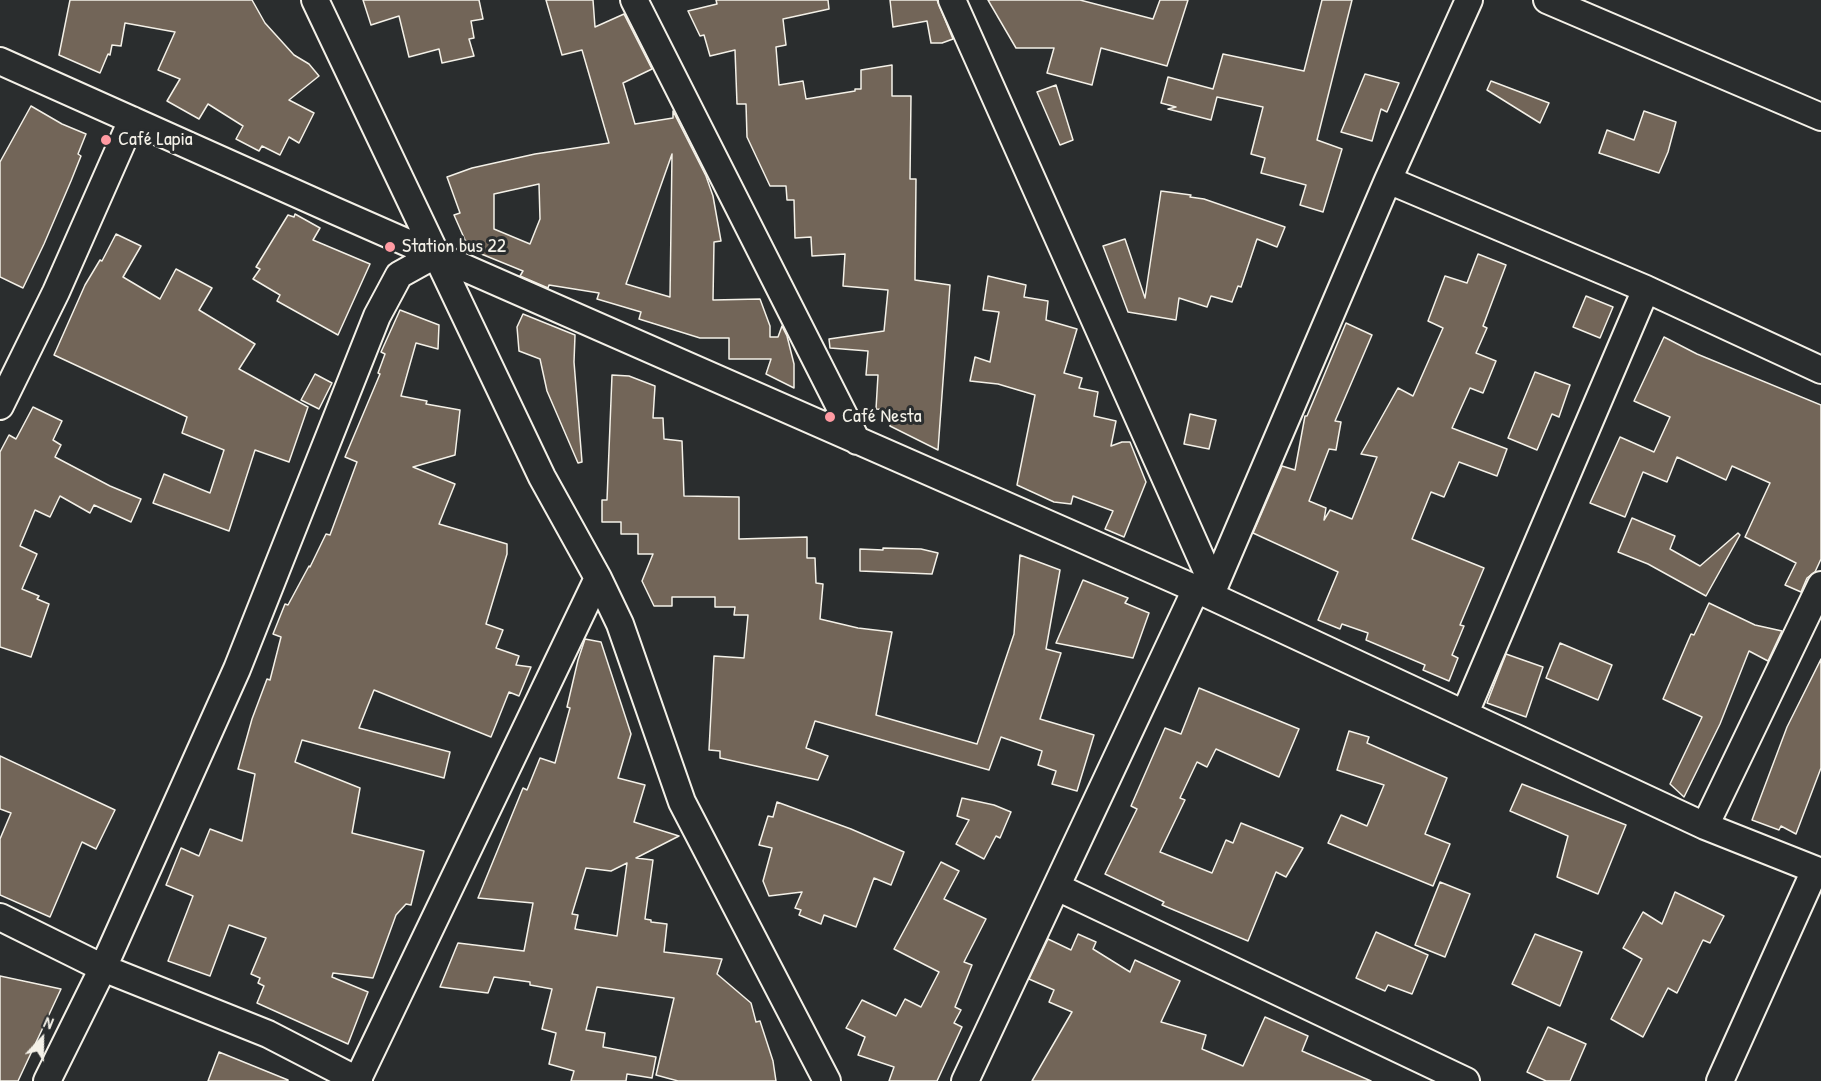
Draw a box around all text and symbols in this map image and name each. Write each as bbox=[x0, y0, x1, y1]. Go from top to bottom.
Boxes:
place label: Café Lapia bbox=[118, 128, 193, 152]
marker: Café Lapia bbox=[99, 133, 113, 147]
place label: Station bus 22 bbox=[402, 235, 506, 259]
marker: Station bus 22 bbox=[383, 240, 397, 254]
place label: Café Nesta bbox=[842, 405, 922, 429]
marker: Café Nesta bbox=[823, 410, 837, 424]
north arrow bbox=[12, 1009, 72, 1069]
text: N bbox=[41, 1011, 57, 1034]

